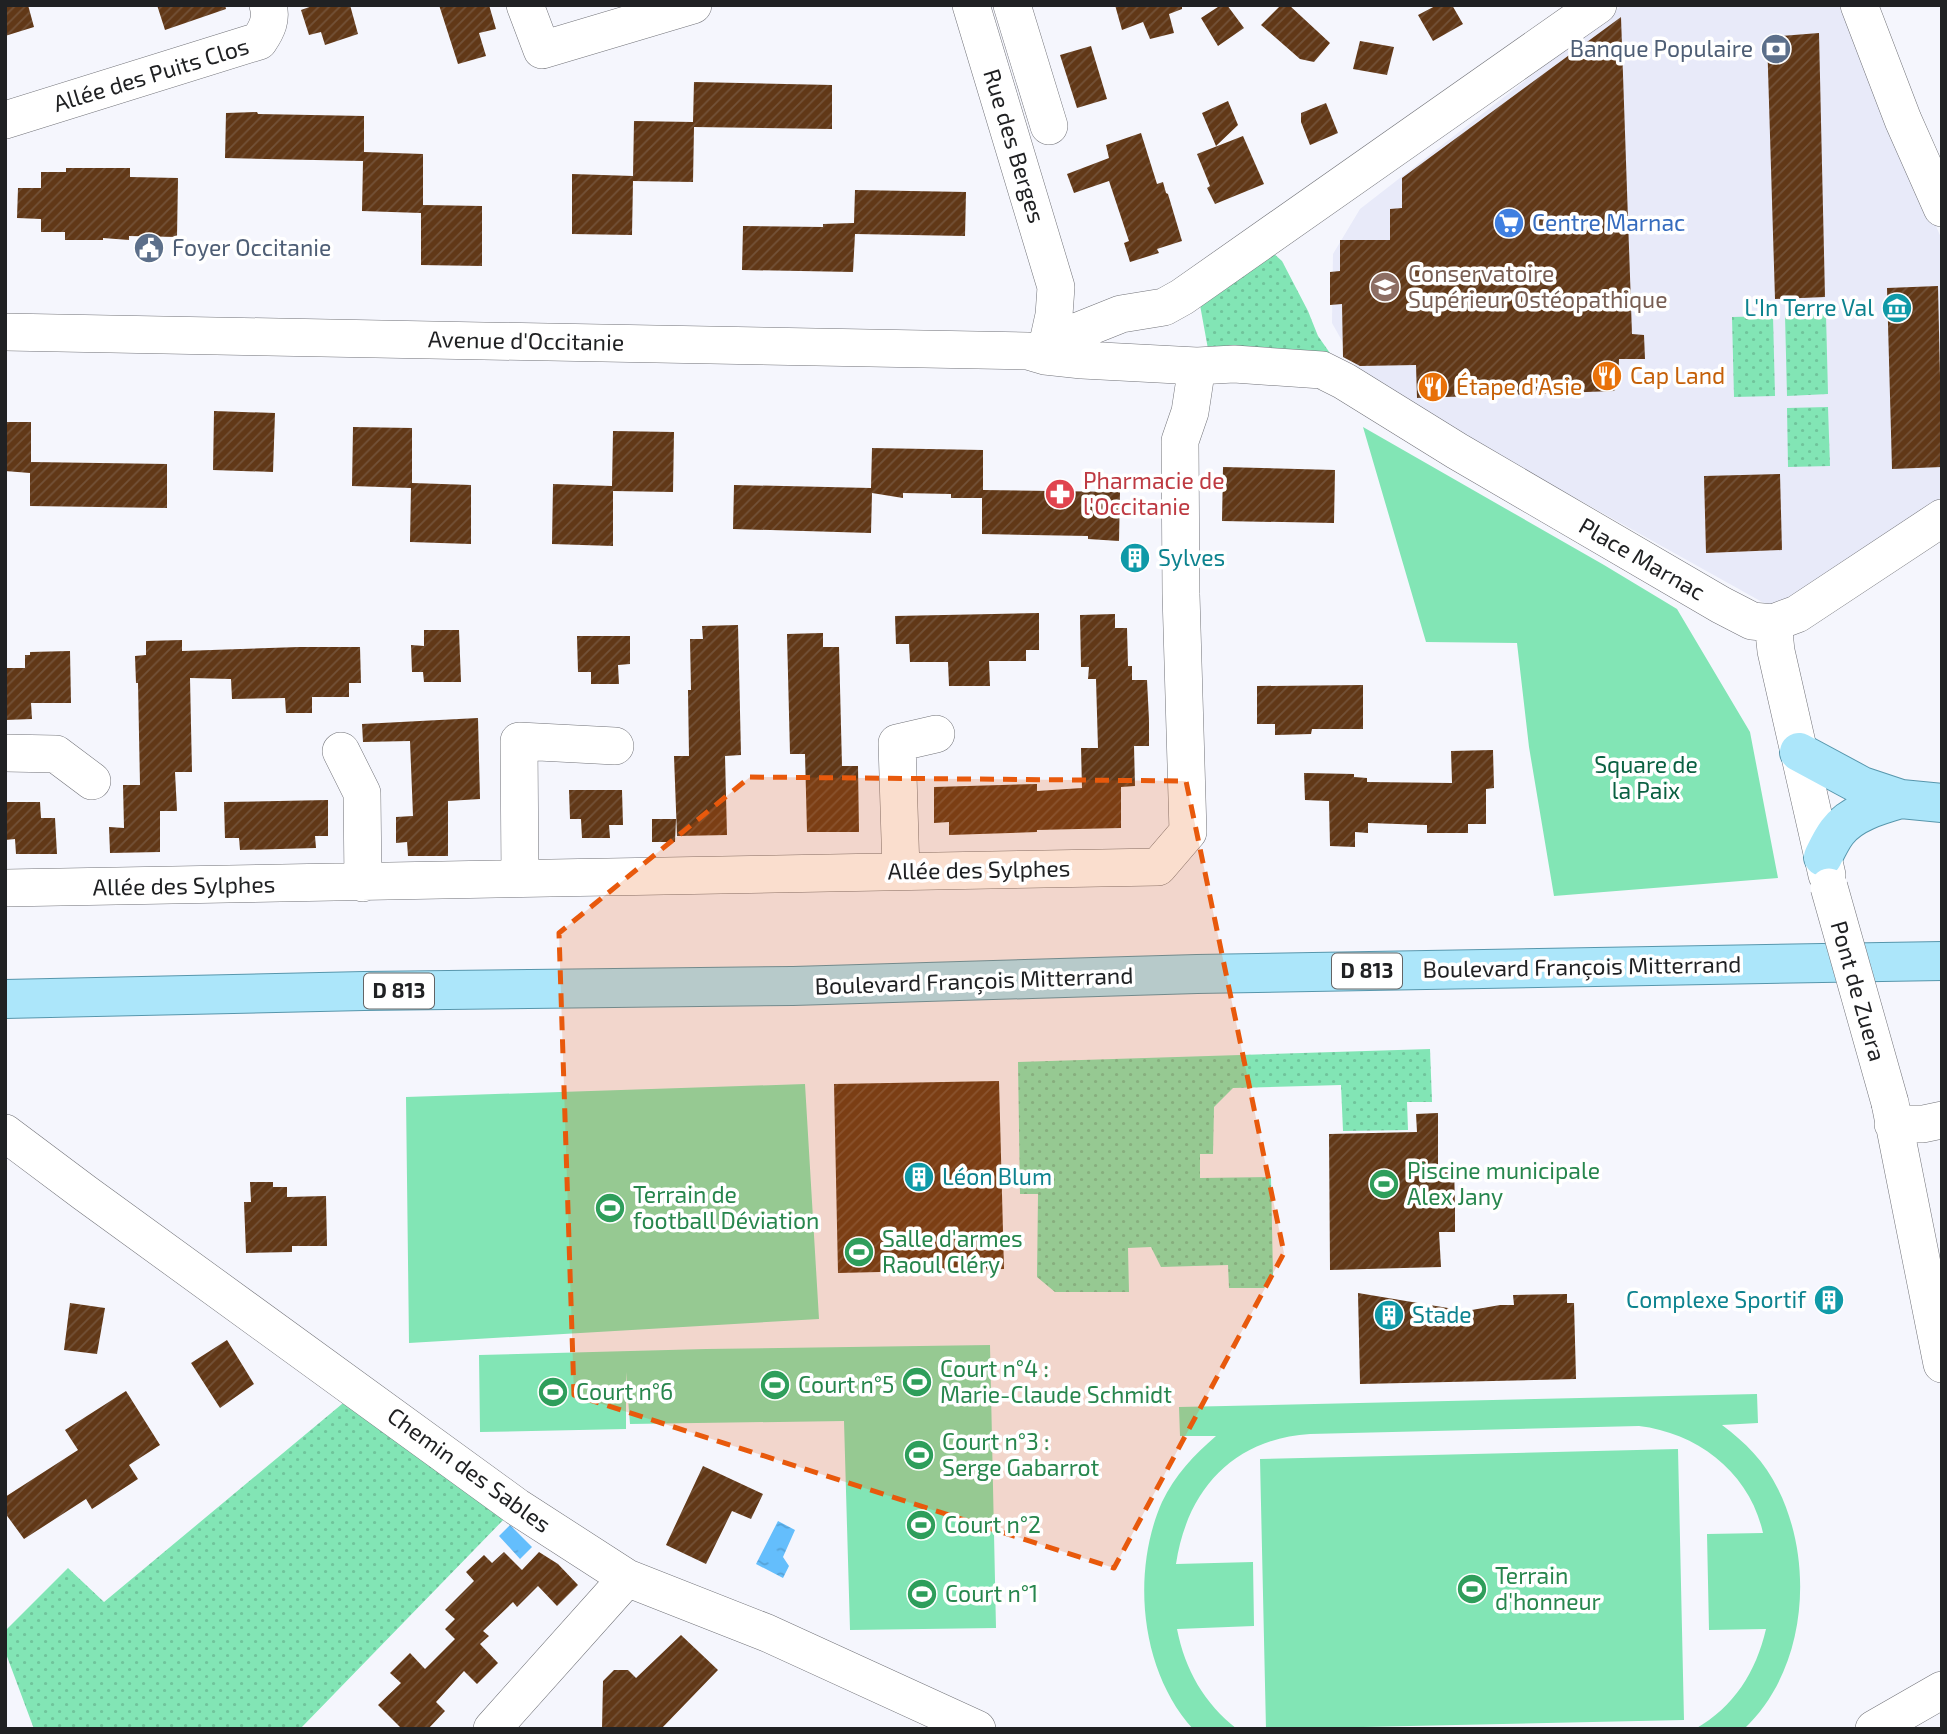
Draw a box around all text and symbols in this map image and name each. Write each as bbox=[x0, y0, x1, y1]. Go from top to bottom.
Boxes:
street label: Allée des Puits Clos bbox=[50, 31, 252, 117]
bank icon: Banque Populaire bbox=[1759, 32, 1793, 66]
place label: Banque Populaire bbox=[1570, 34, 1753, 62]
street label: Rue des Berges bbox=[978, 65, 1052, 226]
supermarket icon: Centre Marnac bbox=[1492, 206, 1526, 240]
place label: Centre Marnac bbox=[1532, 208, 1685, 236]
public building icon: Foyer Occitanie bbox=[132, 231, 166, 265]
place label: Foyer Occitanie bbox=[172, 233, 331, 261]
place label: Conservatoire Supérieur Ostéopathique bbox=[1408, 259, 1668, 313]
school or university icon: Conservatoire Supérieur Ostéopathique bbox=[1368, 270, 1402, 304]
museum icon: L'In Terre Val bbox=[1880, 291, 1914, 325]
place label: L'In Terre Val bbox=[1744, 293, 1874, 321]
street label: Avenue d'Occitanie bbox=[428, 324, 624, 356]
restaurant icon: Cap Land bbox=[1590, 359, 1624, 393]
place label: Cap Land bbox=[1630, 361, 1725, 389]
restaurant icon: Étape d'Asie bbox=[1416, 370, 1450, 404]
place label: Étape d'Asie bbox=[1456, 372, 1582, 400]
place label: Pharmacie de l'Occitanie bbox=[1083, 466, 1225, 520]
pharmacy icon: Pharmacie de l'Occitanie bbox=[1043, 477, 1077, 511]
street label: Place Marnac bbox=[1575, 511, 1710, 605]
building icon: Sylves bbox=[1118, 541, 1152, 575]
place label: Sylves bbox=[1158, 543, 1225, 571]
park label: Square de la Paix bbox=[1594, 750, 1698, 804]
street label: Allée des Sylphes bbox=[887, 853, 1071, 885]
street label: Allée des Sylphes bbox=[92, 869, 276, 901]
street label: Pont de Zuera bbox=[1826, 917, 1892, 1064]
street label: Boulevard François Mitterrand bbox=[1422, 949, 1742, 984]
road number: D 813 bbox=[1332, 954, 1402, 988]
street label: Boulevard François Mitterrand bbox=[814, 960, 1134, 1001]
road number: D 813 bbox=[364, 974, 434, 1009]
place label: Piscine municipale Alex Jany bbox=[1407, 1156, 1600, 1210]
building icon: Léon Blum bbox=[902, 1160, 936, 1194]
place label: Léon Blum bbox=[942, 1162, 1052, 1190]
sports icon: Piscine municipale Alex Jany bbox=[1367, 1167, 1401, 1201]
place label: Terrain de football Déviation bbox=[633, 1180, 819, 1234]
sports icon: Terrain de football Déviation bbox=[593, 1191, 627, 1225]
place label: Salle d'armes Raoul Cléry bbox=[882, 1224, 1023, 1278]
sports icon: Salle d'armes Raoul Cléry bbox=[842, 1235, 876, 1269]
building icon: Complexe Sportif bbox=[1812, 1283, 1846, 1317]
place label: Complexe Sportif bbox=[1626, 1285, 1807, 1313]
building icon: Stade bbox=[1372, 1298, 1406, 1332]
place label: Stade bbox=[1412, 1300, 1472, 1328]
place label: Court n°4 : Marie-Claude Schmidt bbox=[940, 1354, 1172, 1408]
sports icon: Court n°4 : Marie-Claude Schmidt bbox=[900, 1365, 934, 1399]
sports icon: Court n°5 bbox=[758, 1368, 792, 1402]
place label: Court n°5 bbox=[798, 1370, 894, 1398]
sports icon: Court n°6 bbox=[536, 1375, 570, 1409]
place label: Court n°6 bbox=[576, 1377, 673, 1405]
street label: Chemin des Sables bbox=[382, 1401, 557, 1538]
place label: Court n°3 : Serge Gabarrot bbox=[942, 1427, 1100, 1481]
sports icon: Court n°3 : Serge Gabarrot bbox=[902, 1438, 936, 1472]
sports icon: Court n°2 bbox=[904, 1508, 938, 1542]
place label: Court n°2 bbox=[944, 1510, 1041, 1538]
place label: Terrain d'honneur bbox=[1495, 1561, 1601, 1615]
sports icon: Terrain d'honneur bbox=[1455, 1572, 1489, 1606]
sports icon: Court n°1 bbox=[905, 1577, 939, 1611]
place label: Court n°1 bbox=[945, 1579, 1038, 1607]

